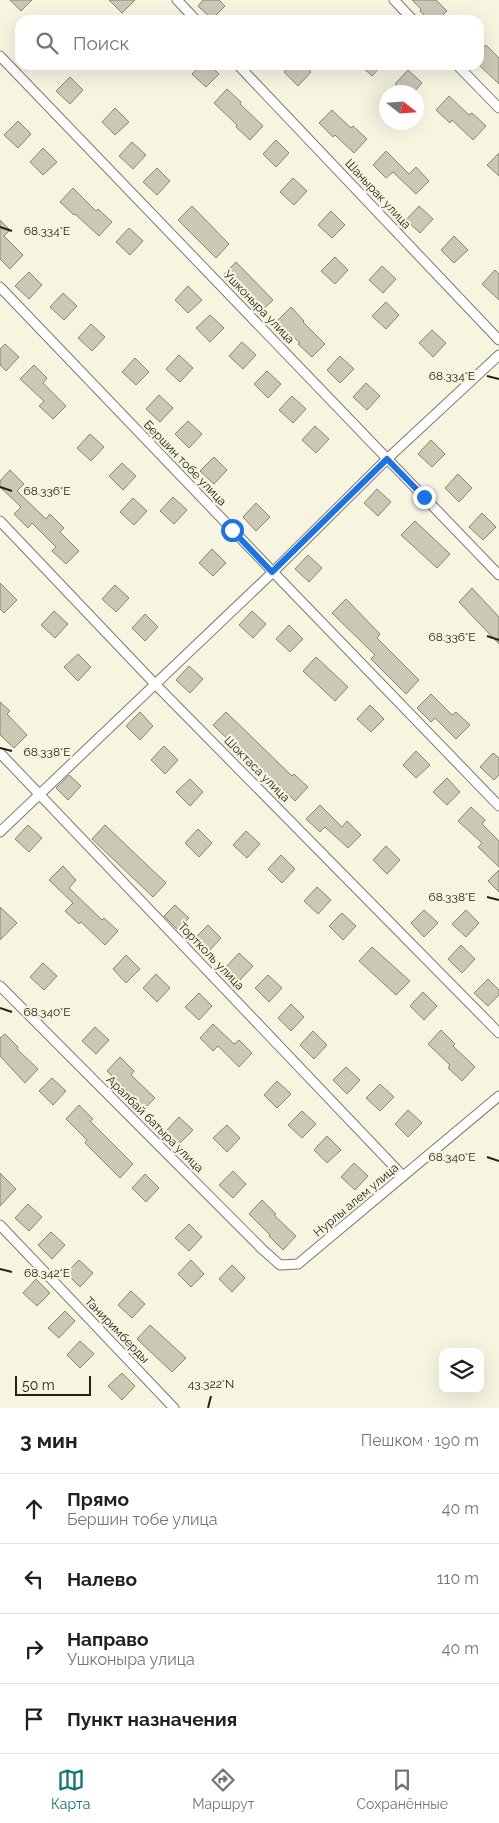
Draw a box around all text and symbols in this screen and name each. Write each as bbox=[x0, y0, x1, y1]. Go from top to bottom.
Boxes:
search box bbox=[15, 15, 484, 70]
icon: search bbox=[33, 29, 61, 57]
text: Поиск bbox=[73, 32, 129, 54]
north arrow bbox=[379, 85, 424, 130]
street label: Шанырак улица bbox=[342, 156, 414, 232]
text: 68.334°E bbox=[24, 224, 70, 238]
street label: Ушконыра улица bbox=[221, 268, 297, 346]
text: 68.334°E bbox=[429, 369, 475, 383]
street label: Бершин тобе улица bbox=[141, 418, 229, 508]
text: 68.336°E bbox=[23, 484, 71, 498]
route end bbox=[413, 486, 436, 509]
route start bbox=[221, 519, 244, 542]
text: 68.336°E bbox=[428, 630, 476, 644]
street label: Шоктаса улица bbox=[221, 733, 293, 805]
text: 68.338°E bbox=[23, 745, 71, 759]
text: 68.338°E bbox=[428, 890, 476, 904]
street label: Тортколь улица bbox=[175, 919, 247, 993]
text: 68.340°E bbox=[23, 1005, 71, 1019]
street label: Аралбай батыра улица bbox=[104, 1073, 206, 1175]
text: 68.340°E bbox=[428, 1150, 476, 1164]
street label: Нурлы алем улица bbox=[311, 1160, 401, 1240]
text: 68.342°E bbox=[24, 1266, 70, 1280]
street label: Таниримберды bbox=[82, 1294, 152, 1366]
map controls bbox=[439, 1348, 484, 1393]
button: layers bbox=[439, 1348, 484, 1393]
scale bar bbox=[15, 1373, 91, 1396]
text: 50 m bbox=[22, 1377, 55, 1393]
text: 43.322°N bbox=[188, 1377, 234, 1391]
text: 3 мин bbox=[20, 1428, 78, 1453]
text: Пешком · 190 m bbox=[361, 1431, 479, 1450]
text: Прямо bbox=[67, 1488, 129, 1510]
icon: ahead bbox=[20, 1495, 48, 1523]
text: 40 m bbox=[442, 1499, 479, 1518]
text: Бершин тобе улица bbox=[67, 1510, 218, 1529]
icon: left bbox=[20, 1565, 48, 1593]
text: Налево bbox=[67, 1568, 137, 1590]
text: 110 m bbox=[437, 1569, 479, 1588]
text: Направо bbox=[67, 1628, 148, 1650]
icon: right bbox=[20, 1635, 48, 1663]
text: 40 m bbox=[442, 1639, 479, 1658]
text: Ушконыра улица bbox=[67, 1650, 195, 1669]
icon: arrive bbox=[20, 1705, 48, 1733]
text: Пункт назначения bbox=[67, 1708, 237, 1730]
tab: Карта bbox=[51, 1766, 90, 1812]
tab: Маршрут bbox=[192, 1766, 255, 1812]
tab: Сохранённые bbox=[356, 1766, 448, 1812]

